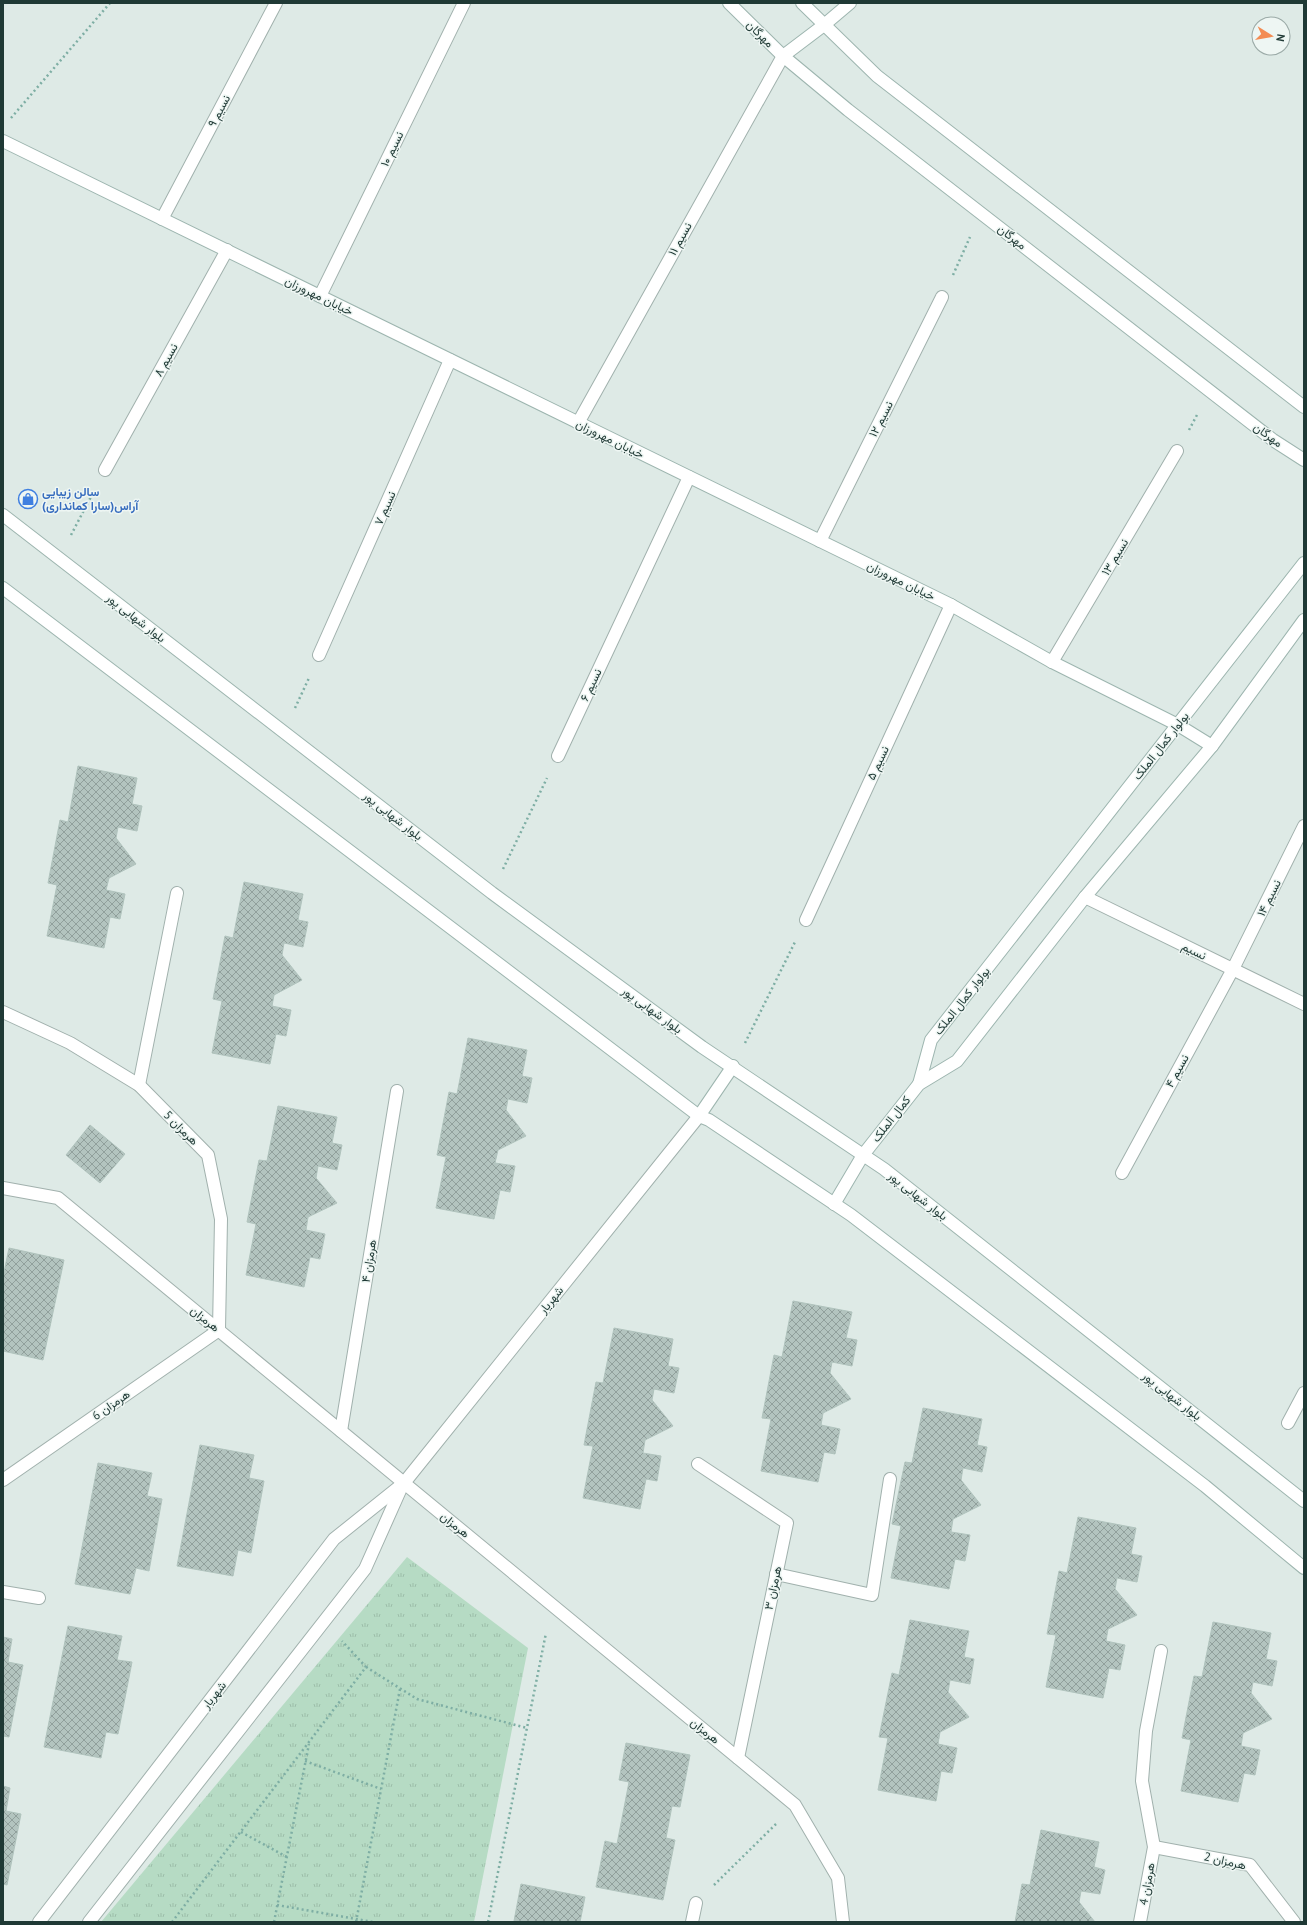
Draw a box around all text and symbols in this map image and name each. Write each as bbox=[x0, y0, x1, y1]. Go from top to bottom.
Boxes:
north arrow bbox=[1251, 16, 1291, 56]
street label: مهرگان bbox=[743, 17, 777, 51]
text: N bbox=[1273, 33, 1288, 43]
street label: نسیم ۹ bbox=[204, 92, 234, 130]
street label: نسیم ۱۰ bbox=[377, 129, 407, 169]
street label: نسیم ۱۱ bbox=[664, 220, 696, 258]
street label: مهرگان bbox=[994, 221, 1030, 253]
street label: خیابان مهرورزان bbox=[282, 273, 356, 319]
street label: نسیم ۸ bbox=[150, 340, 182, 380]
street label: نسیم ۱۲ bbox=[865, 398, 897, 440]
street label: خیابان مهرورزان bbox=[573, 416, 647, 462]
street label: مهرگان bbox=[1250, 419, 1286, 451]
place label: سالن زیبایی آراس(سارا کمانداری) bbox=[42, 484, 139, 514]
shop icon: سالن زیبایی آراس(سارا کمانداری) bbox=[17, 488, 39, 510]
street label: نسیم ۷ bbox=[370, 488, 400, 528]
street label: نسیم ۱۳ bbox=[1098, 536, 1132, 578]
street label: خیابان مهرورزان bbox=[864, 558, 938, 604]
street label: بلوار شهابی پور bbox=[102, 589, 169, 646]
street label: نسیم ۶ bbox=[576, 666, 606, 704]
street label: بولوار کمال الملک bbox=[1129, 709, 1193, 783]
street label: نسیم ۵ bbox=[863, 743, 893, 783]
street label: بلوار شهابی پور bbox=[359, 787, 426, 844]
street label: نسیم ۱۴ bbox=[1253, 877, 1285, 919]
street label: نسیم bbox=[1179, 938, 1209, 964]
street label: بولوار کمال الملک bbox=[930, 964, 994, 1038]
street label: بلوار شهابی پور bbox=[618, 982, 685, 1037]
street label: نسیم ۴ bbox=[1161, 1052, 1193, 1090]
street label: کمال الملک bbox=[868, 1093, 914, 1145]
street label: هرمزان 5 bbox=[160, 1107, 202, 1149]
street label: بلوار شهابی پور bbox=[884, 1167, 951, 1224]
street label: هرمزان ۴ bbox=[358, 1238, 380, 1284]
street label: شهریار bbox=[534, 1283, 567, 1318]
street label: هرمزان bbox=[187, 1302, 223, 1336]
street label: بلوار شهابی پور bbox=[1138, 1367, 1205, 1424]
street label: هرمزان 6 bbox=[89, 1386, 133, 1424]
street label: هرمزان bbox=[437, 1508, 473, 1542]
street label: هرمزان ۳ bbox=[761, 1565, 785, 1611]
street label: شهریار bbox=[198, 1678, 230, 1713]
street label: هرمزان bbox=[687, 1714, 723, 1748]
street label: هرمزان 2 bbox=[1202, 1848, 1248, 1874]
street label: هرمزان 4 bbox=[1135, 1861, 1159, 1907]

